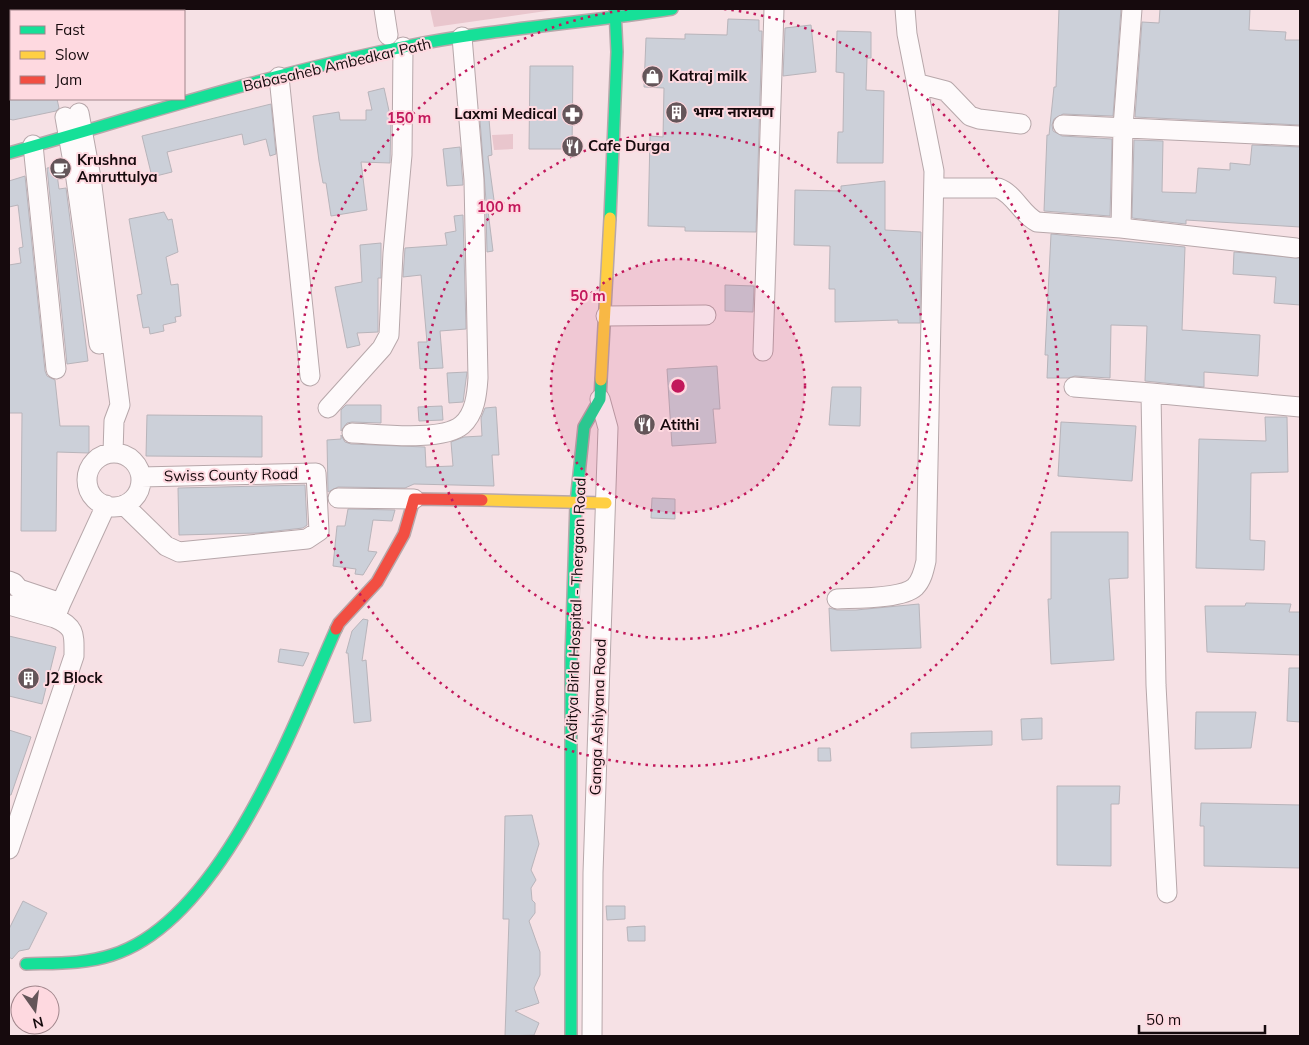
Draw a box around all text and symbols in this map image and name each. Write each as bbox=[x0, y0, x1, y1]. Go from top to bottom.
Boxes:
legend bbox=[10, 10, 185, 100]
text: Fast bbox=[55, 20, 85, 39]
street label: Babasaheb Ambedkar Path bbox=[241, 34, 433, 95]
text: Slow bbox=[55, 45, 89, 64]
shop icon: Katraj milk bbox=[641, 64, 665, 88]
place label: Katraj milk bbox=[669, 66, 747, 85]
text: Jam bbox=[55, 70, 82, 89]
building icon: भाग्य नारायण bbox=[665, 100, 689, 124]
pharmacy icon: Laxmi Medical bbox=[561, 102, 585, 126]
place label: भाग्य नारायण bbox=[693, 102, 775, 121]
place label: Laxmi Medical bbox=[454, 104, 557, 123]
text: 150 m bbox=[387, 108, 431, 127]
restaurant icon: Cafe Durga bbox=[560, 134, 584, 158]
place label: Cafe Durga bbox=[588, 136, 670, 155]
place label: Krushna Amruttulya bbox=[77, 150, 158, 186]
cafe icon: Krushna Amruttulya bbox=[49, 157, 73, 181]
text: 100 m bbox=[477, 197, 521, 216]
text: 50 m bbox=[570, 286, 606, 305]
centre of rings bbox=[669, 377, 687, 395]
restaurant icon: Atithi bbox=[632, 413, 656, 437]
place label: Atithi bbox=[660, 415, 699, 434]
street label: Swiss County Road bbox=[164, 464, 298, 485]
street label: Aditya Birla Hospital - Thergaon Road bbox=[561, 477, 590, 743]
street label: Ganga Ashiyana Road bbox=[585, 638, 610, 796]
building icon: J2 Block bbox=[17, 666, 41, 690]
place label: J2 Block bbox=[45, 668, 103, 687]
north arrow bbox=[10, 985, 60, 1035]
scale bar bbox=[1139, 1002, 1265, 1034]
text: 50 m bbox=[1146, 1010, 1181, 1029]
text: N bbox=[31, 1013, 45, 1033]

